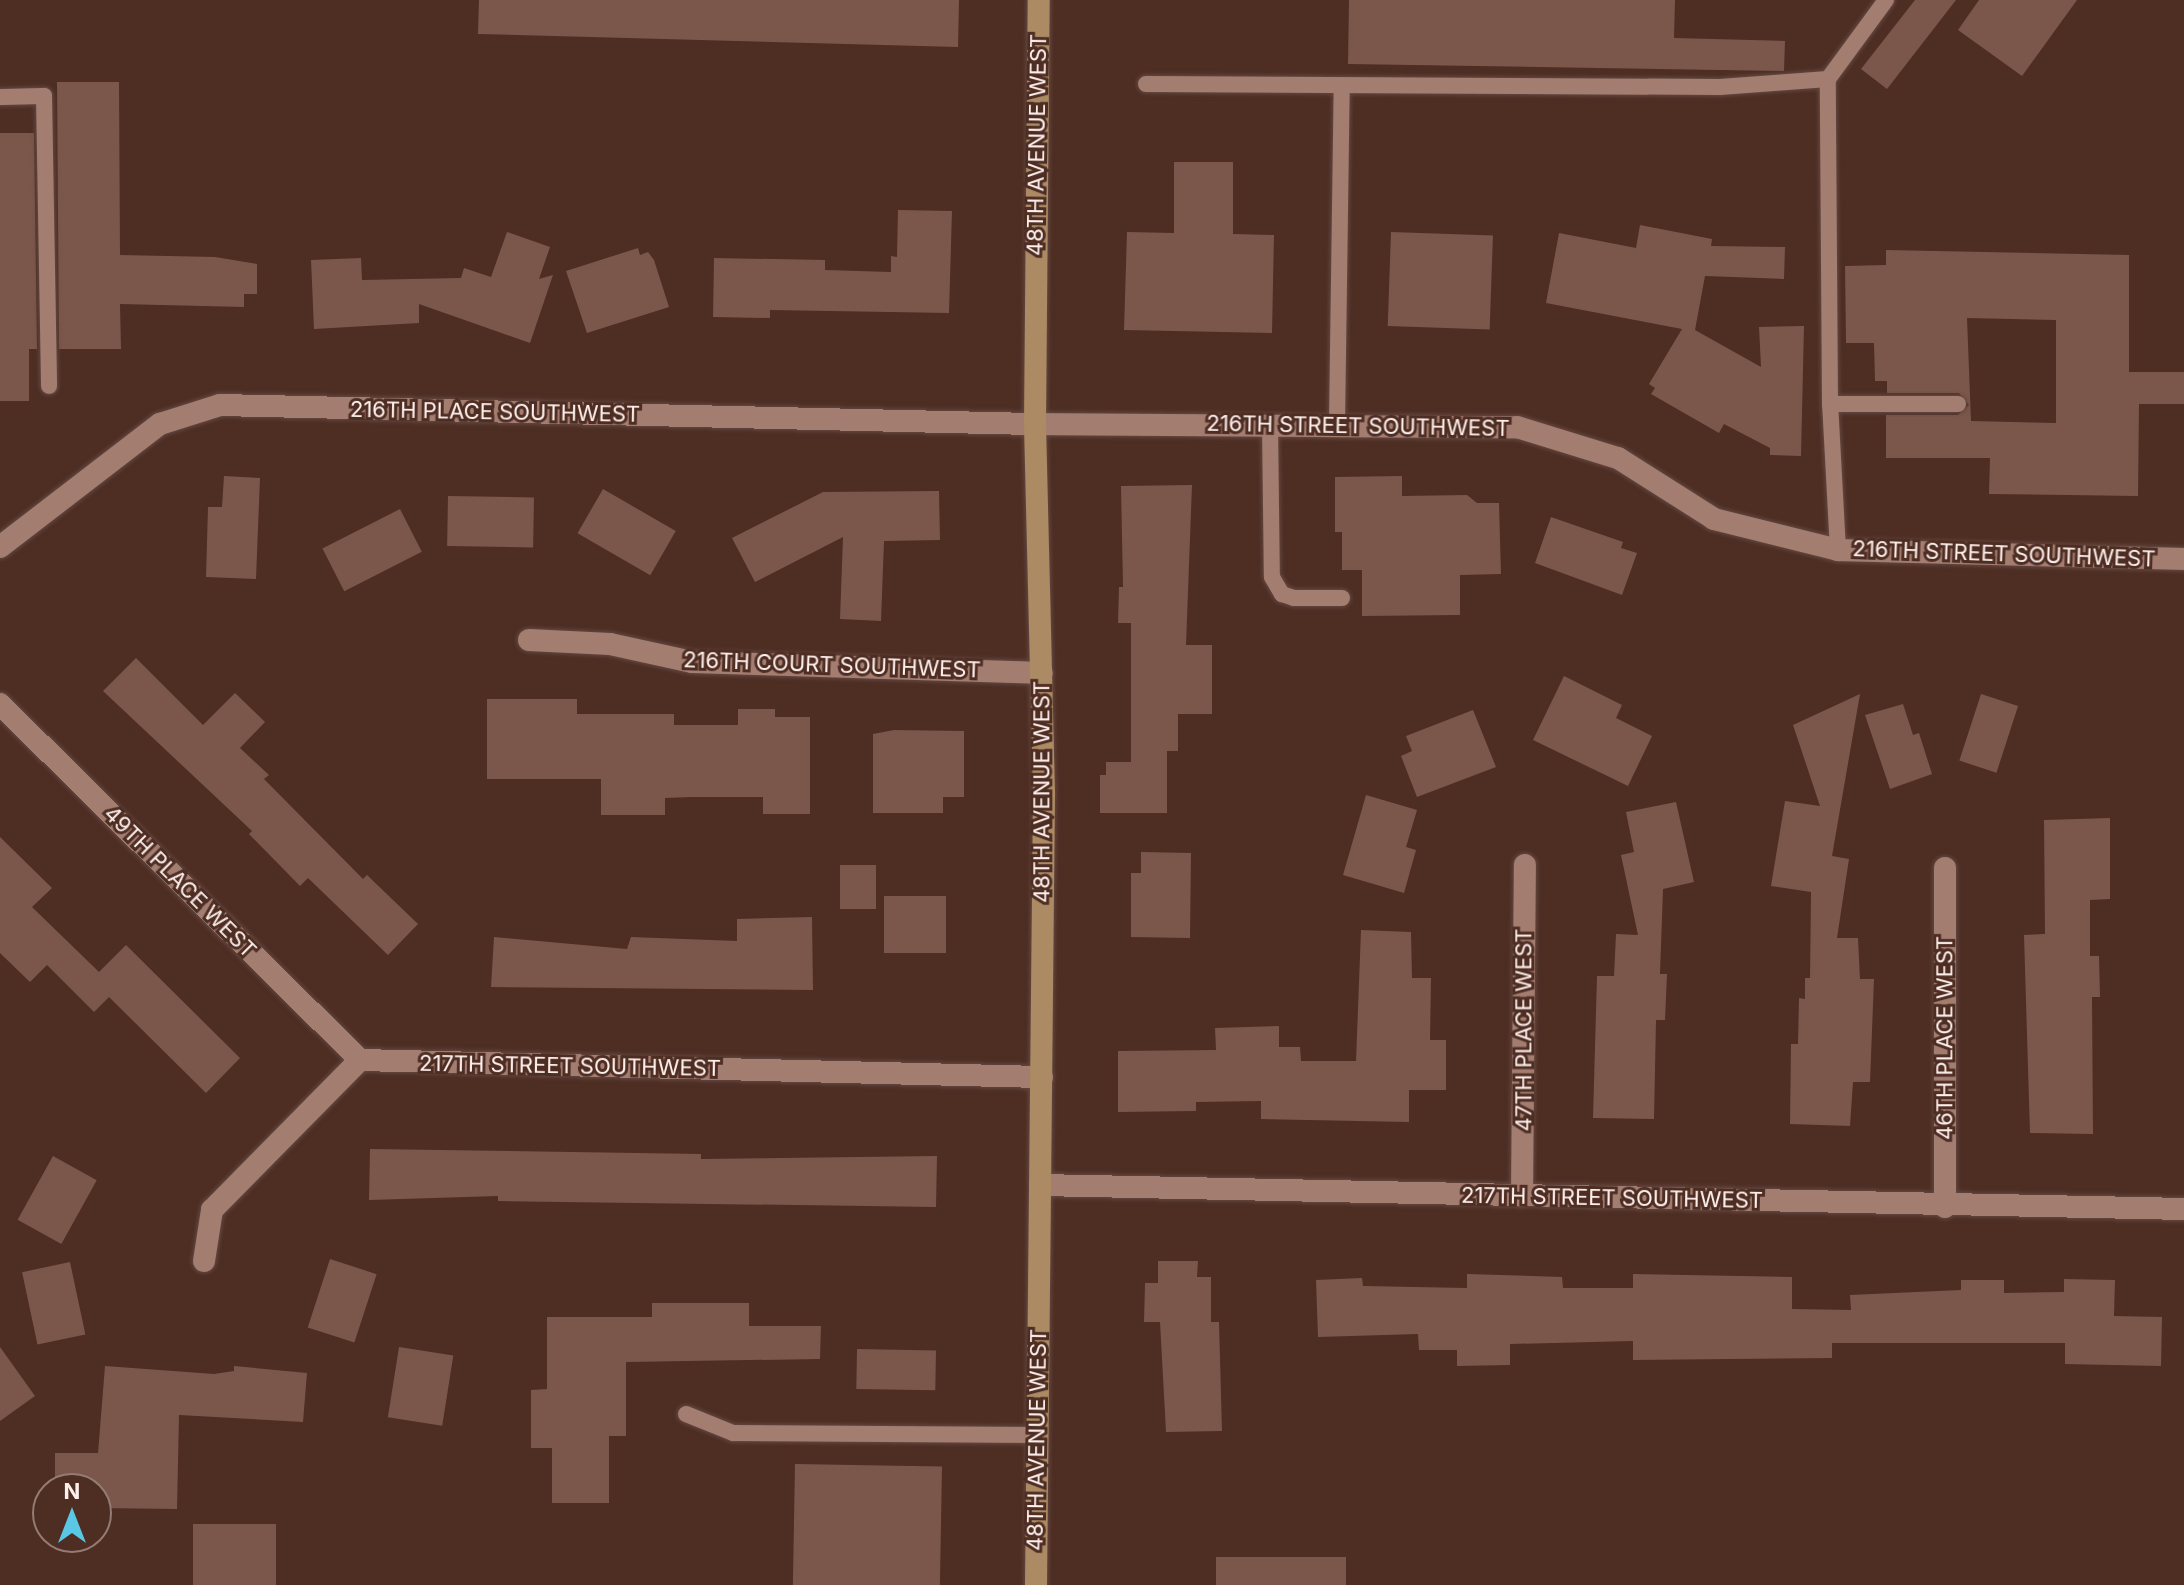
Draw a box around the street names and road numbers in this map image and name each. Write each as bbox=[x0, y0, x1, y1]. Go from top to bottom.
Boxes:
street label: 48TH AVENUE WEST bbox=[1022, 34, 1052, 256]
street label: 216TH PLACE SOUTHWEST bbox=[350, 396, 640, 428]
street label: 216TH STREET SOUTHWEST bbox=[1206, 410, 1510, 442]
street label: 216TH STREET SOUTHWEST bbox=[1852, 536, 2156, 572]
street label: 216TH COURT SOUTHWEST bbox=[683, 647, 981, 683]
street label: 48TH AVENUE WEST bbox=[1029, 681, 1055, 903]
street label: 49TH PLACE WEST bbox=[98, 800, 262, 964]
street label: 47TH PLACE WEST bbox=[1511, 928, 1537, 1132]
street label: 46TH PLACE WEST bbox=[1932, 936, 1958, 1140]
street label: 217TH STREET SOUTHWEST bbox=[419, 1050, 721, 1082]
street label: 217TH STREET SOUTHWEST bbox=[1461, 1182, 1763, 1214]
street label: 48TH AVENUE WEST bbox=[1022, 1329, 1052, 1551]

